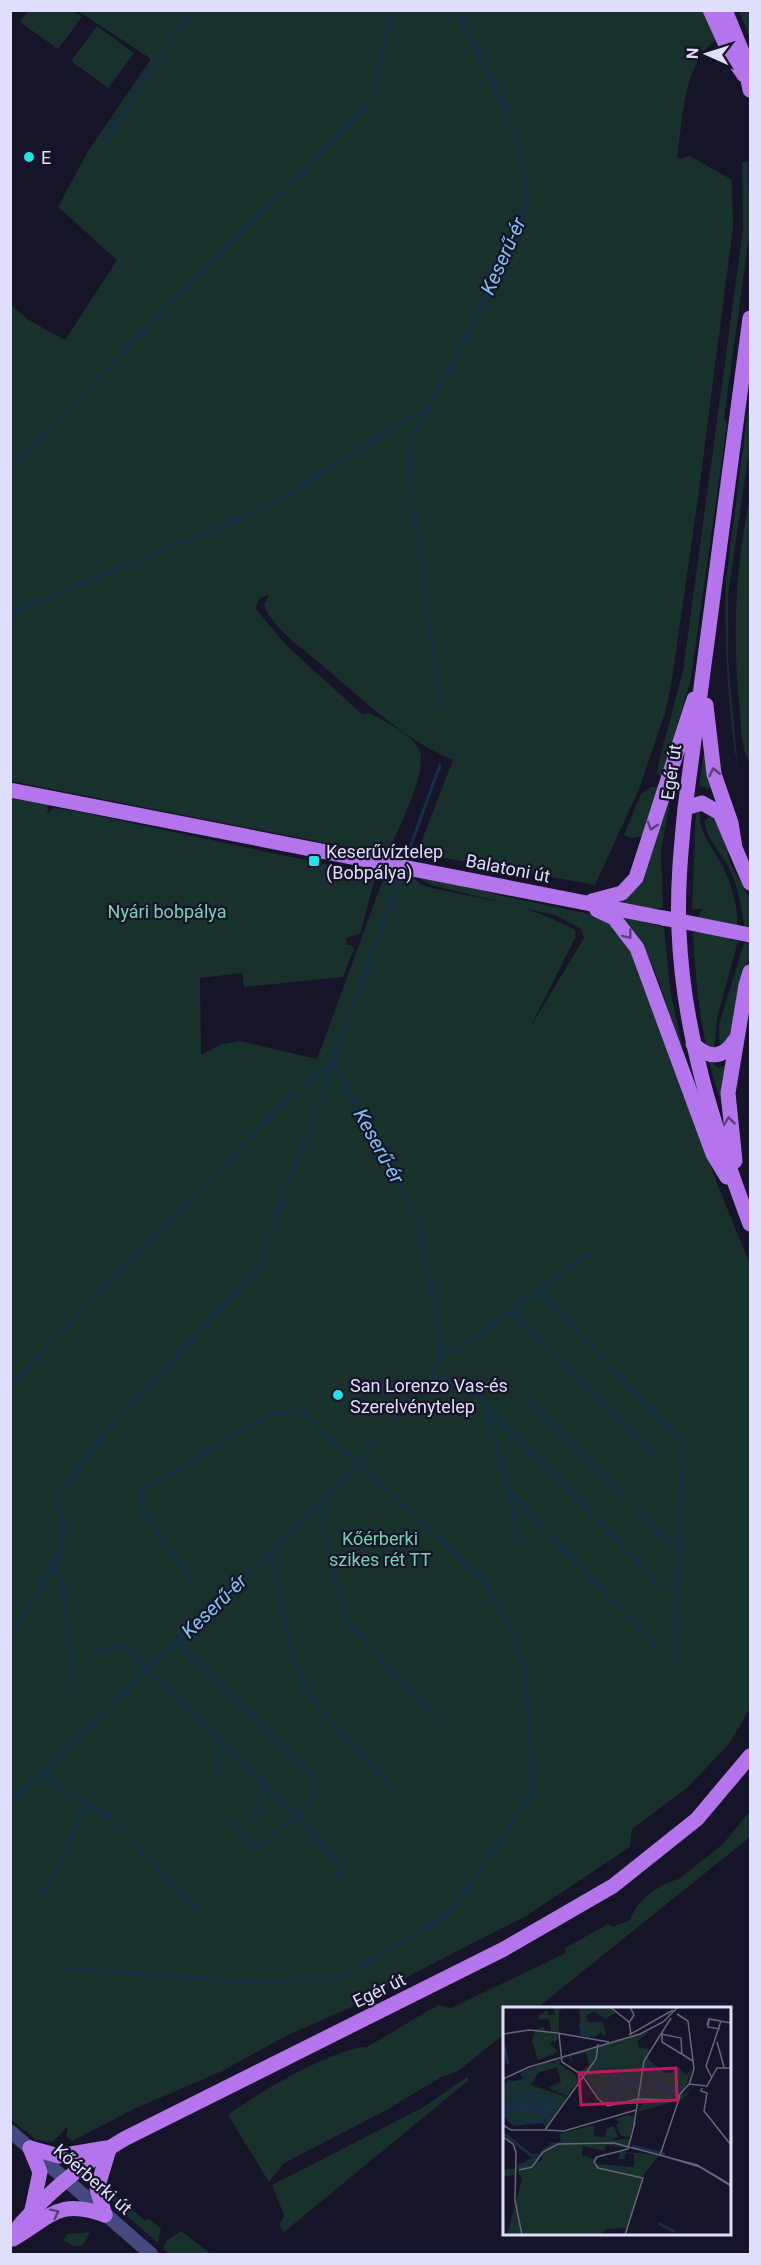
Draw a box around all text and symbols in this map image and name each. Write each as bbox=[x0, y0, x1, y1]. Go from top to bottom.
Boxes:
north arrow bbox=[677, 24, 737, 84]
text: N bbox=[683, 47, 702, 59]
place label: E bbox=[41, 147, 51, 168]
marker: E bbox=[22, 150, 36, 164]
water label: Keserű-ér bbox=[475, 212, 531, 298]
street label: Egér út bbox=[657, 743, 685, 801]
one-way arrow bbox=[709, 767, 722, 777]
one-way arrow bbox=[647, 820, 659, 831]
place label: Keserűvíztelep (Bobpálya) bbox=[326, 841, 443, 884]
street label: Balatoni út bbox=[464, 850, 552, 887]
marker: Keserűvíztelep (Bobpálya) bbox=[307, 854, 321, 868]
park label: Nyári bobpálya bbox=[108, 901, 226, 922]
one-way arrow bbox=[621, 928, 632, 939]
water label: Keserű-ér bbox=[349, 1104, 410, 1189]
one-way arrow bbox=[724, 1117, 736, 1126]
place label: San Lorenzo Vas-és Szerelvénytelep bbox=[350, 1375, 508, 1417]
marker: San Lorenzo Vas-és Szerelvénytelep bbox=[331, 1388, 345, 1402]
park label: Kőérberki szikes rét TT bbox=[329, 1528, 431, 1570]
water label: Keserű-ér bbox=[176, 1568, 253, 1643]
street label: Egér út bbox=[349, 1968, 409, 2012]
inset map bbox=[503, 2007, 731, 2235]
street label: Kőérberki út bbox=[50, 2139, 136, 2219]
one-way arrow bbox=[48, 2209, 59, 2220]

